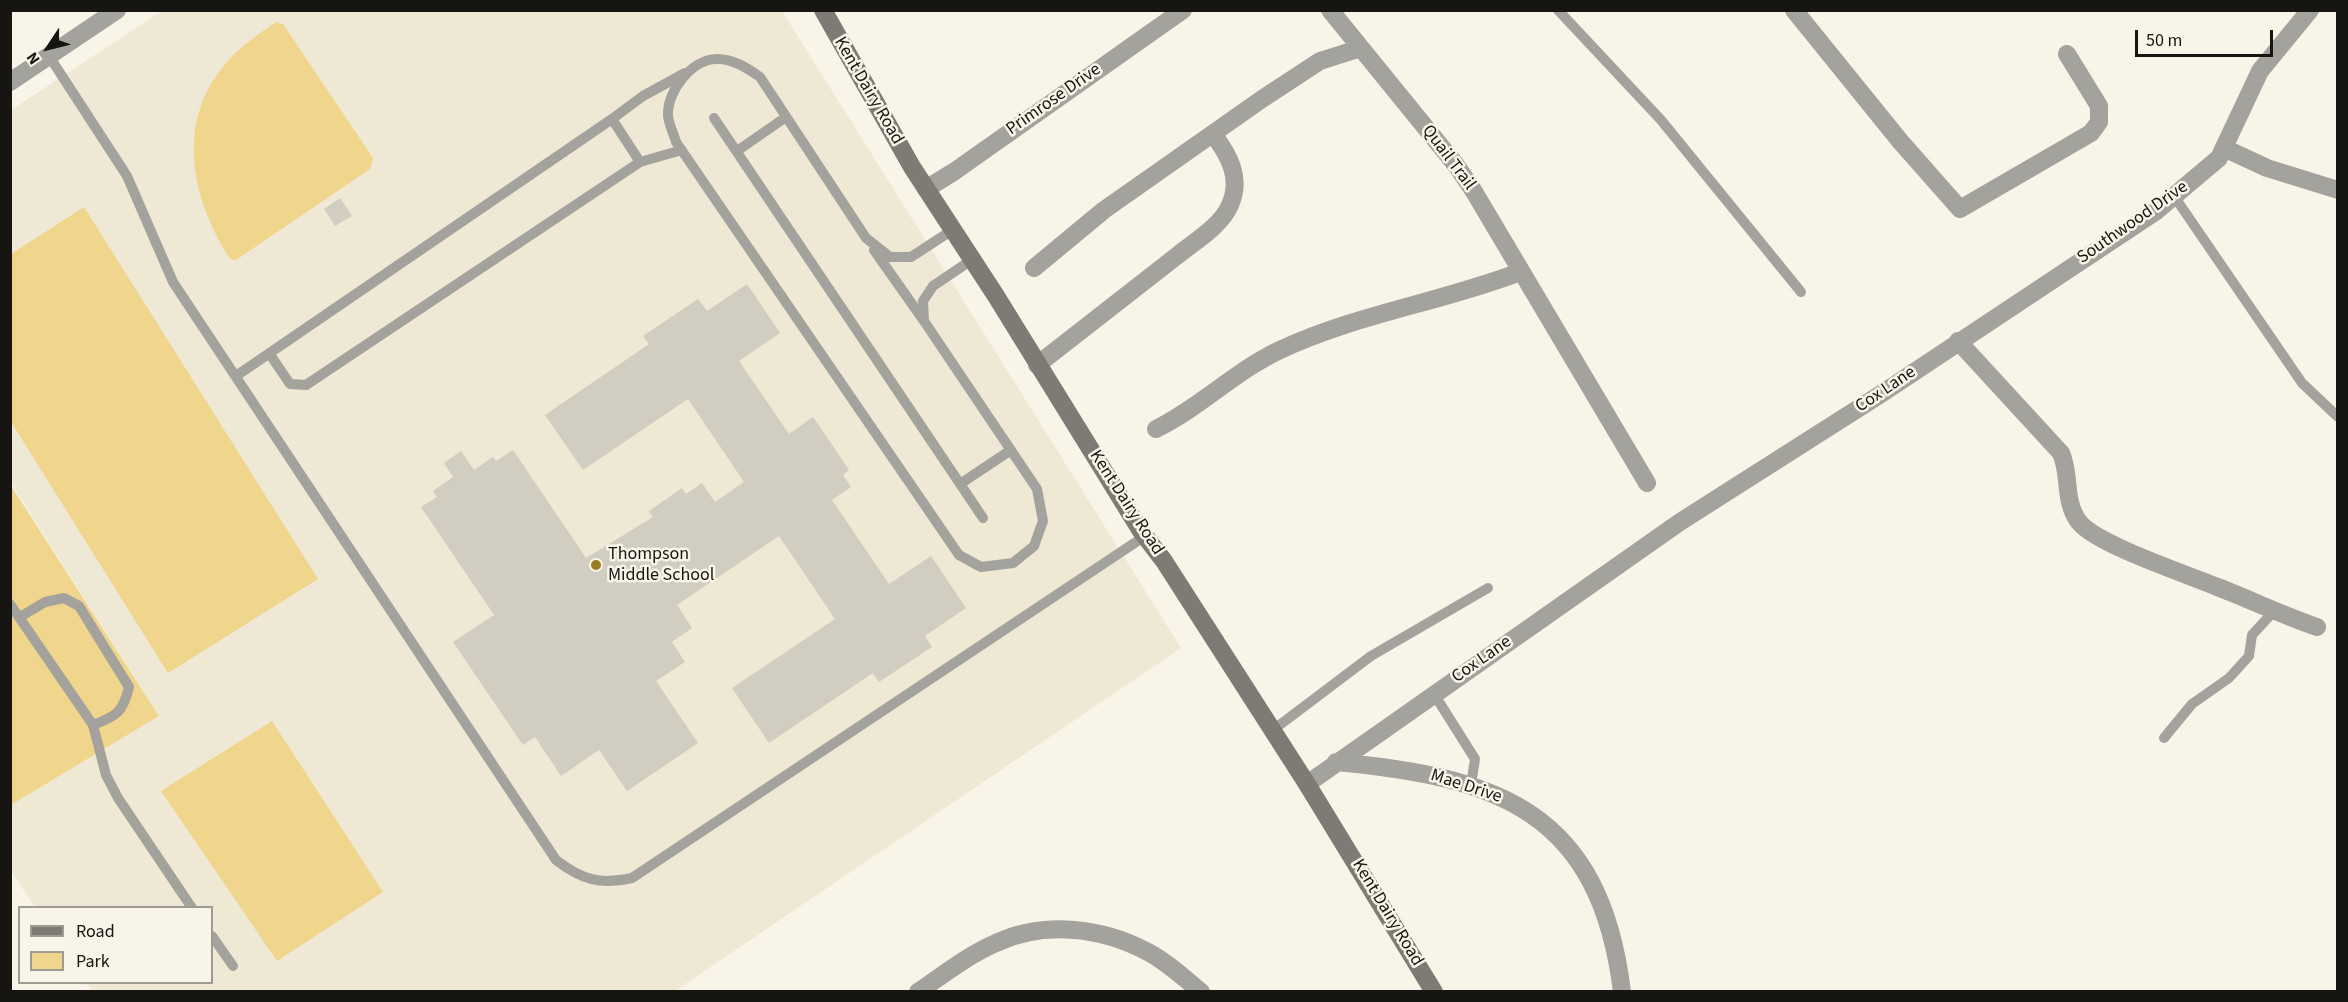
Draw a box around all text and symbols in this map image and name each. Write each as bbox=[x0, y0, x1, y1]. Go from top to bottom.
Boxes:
north arrow bbox=[18, 18, 78, 78]
scale bar bbox=[2138, 18, 2276, 56]
text: 50 m bbox=[2146, 28, 2182, 53]
street label: Kent Dairy Road bbox=[828, 33, 908, 149]
text: N bbox=[21, 48, 45, 69]
street label: Primrose Drive bbox=[1002, 59, 1106, 141]
street label: Quail Trail bbox=[1416, 121, 1480, 195]
street label: Southwood Drive bbox=[2074, 177, 2192, 269]
street label: Cox Lane bbox=[1852, 362, 1920, 418]
street label: Kent Dairy Road bbox=[1084, 447, 1168, 559]
place label: Thompson Middle School bbox=[608, 544, 714, 586]
marker: Thompson Middle School bbox=[589, 558, 603, 572]
street label: Cox Lane bbox=[1448, 632, 1516, 688]
street label: Mae Drive bbox=[1428, 765, 1504, 809]
street label: Kent Dairy Road bbox=[1347, 856, 1427, 970]
legend bbox=[18, 906, 213, 984]
text: Road bbox=[76, 919, 115, 944]
text: Park bbox=[76, 949, 110, 974]

